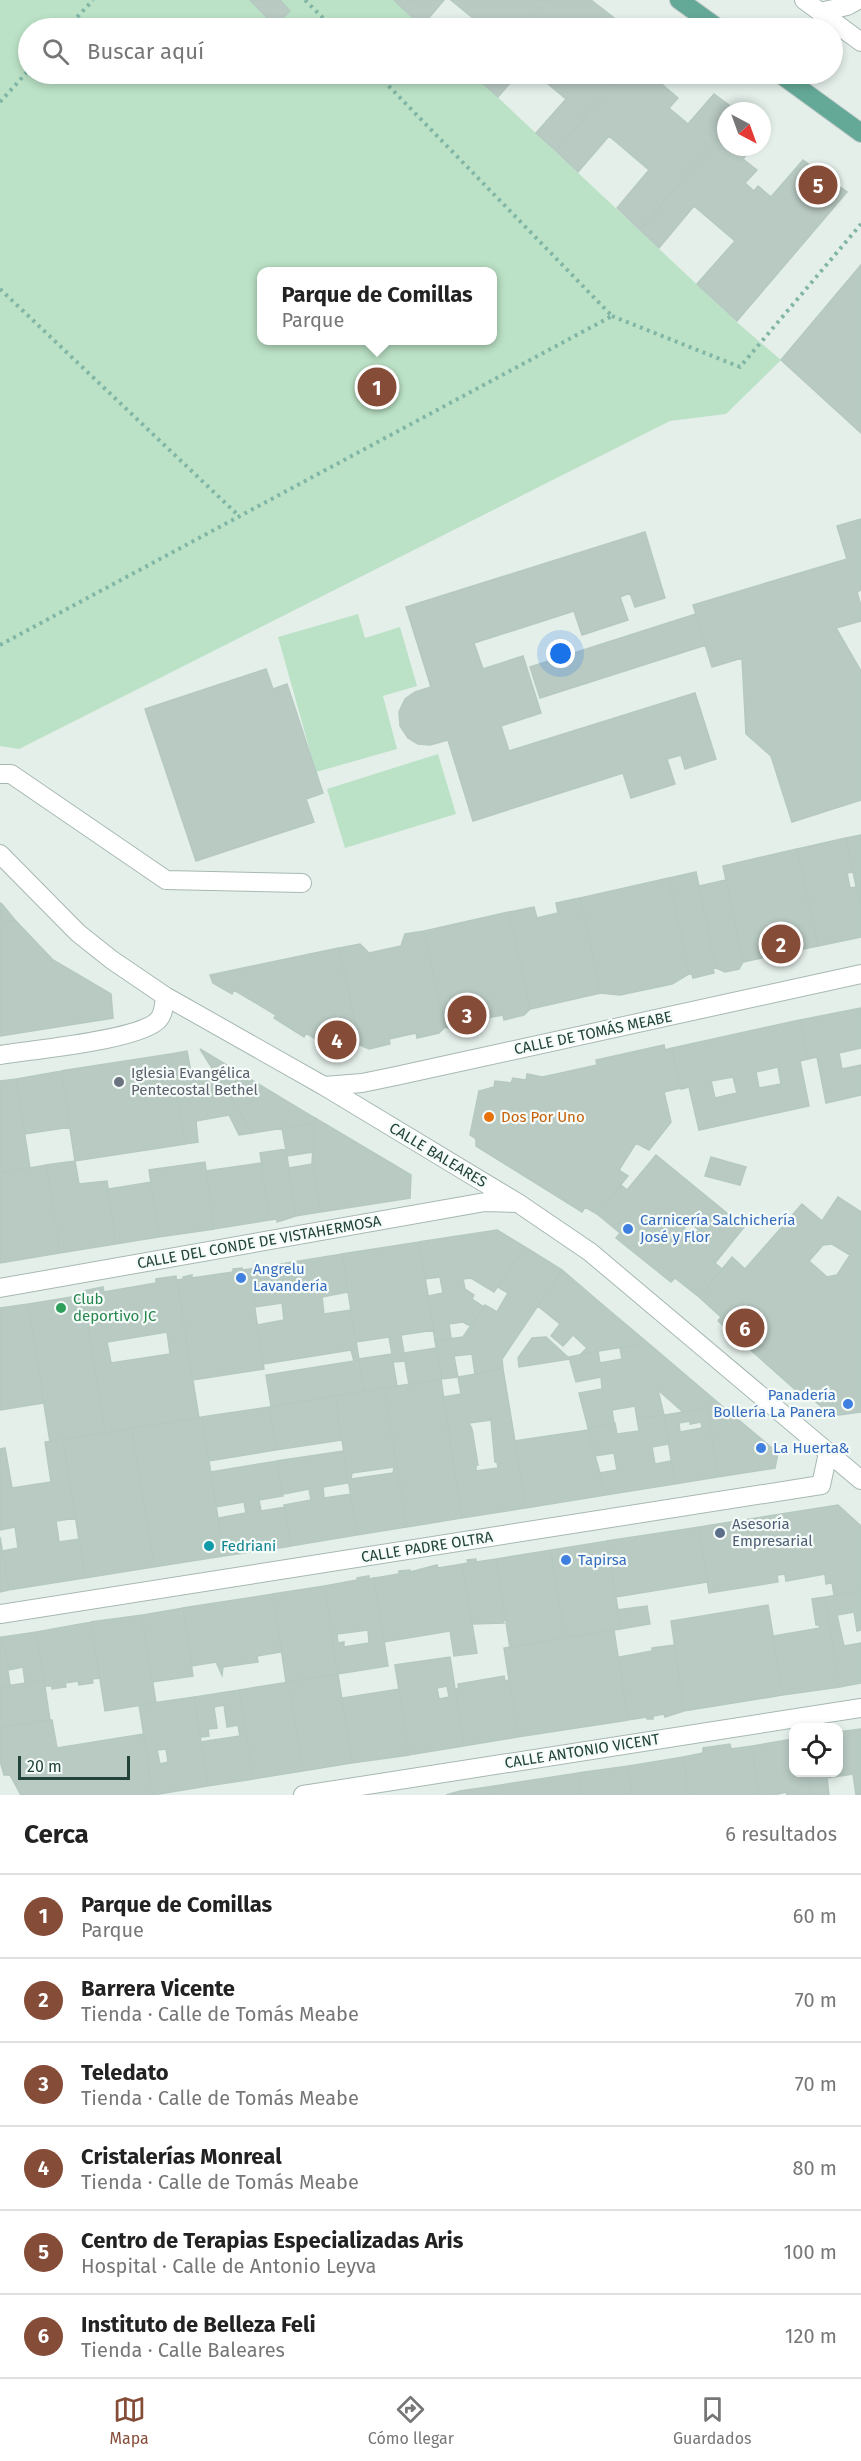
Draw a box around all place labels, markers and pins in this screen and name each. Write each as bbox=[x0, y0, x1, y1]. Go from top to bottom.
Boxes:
pin: 5 bbox=[798, 162, 838, 207]
pin: 1 bbox=[358, 364, 397, 410]
pin: 2 bbox=[762, 922, 800, 966]
pin: 3 bbox=[448, 992, 486, 1038]
pin: 4 bbox=[318, 1018, 356, 1062]
place label: Iglesia Evangélica Pentecostal Bethel bbox=[131, 1064, 259, 1099]
marker: Iglesia Evangélica Pentecostal Bethel bbox=[112, 1075, 126, 1089]
place label: Dos Por Uno bbox=[501, 1108, 585, 1126]
marker: Dos Por Uno bbox=[482, 1110, 496, 1124]
place label: Carnicería Salchichería José y Flor bbox=[640, 1211, 795, 1246]
marker: Carnicería Salchichería José y Flor bbox=[621, 1222, 635, 1236]
place label: Angrelu Lavandería bbox=[253, 1260, 328, 1295]
marker: Angrelu Lavandería bbox=[234, 1271, 248, 1285]
place label: Club deportivo JC bbox=[73, 1290, 157, 1325]
marker: Club deportivo JC bbox=[54, 1301, 68, 1315]
pin: 6 bbox=[726, 1306, 764, 1350]
place label: Panadería Bollería La Panera bbox=[713, 1386, 836, 1421]
marker: Panadería Bollería La Panera bbox=[841, 1397, 855, 1411]
place label: La Huerta& bbox=[773, 1439, 850, 1457]
marker: La Huerta& bbox=[754, 1441, 768, 1455]
place label: Asesoría Empresarial bbox=[732, 1515, 813, 1550]
marker: Asesoría Empresarial bbox=[713, 1526, 727, 1540]
place label: Fedriani bbox=[221, 1537, 276, 1555]
marker: Fedriani bbox=[202, 1539, 216, 1553]
place label: Tapirsa bbox=[578, 1551, 627, 1569]
marker: Tapirsa bbox=[559, 1553, 573, 1567]

